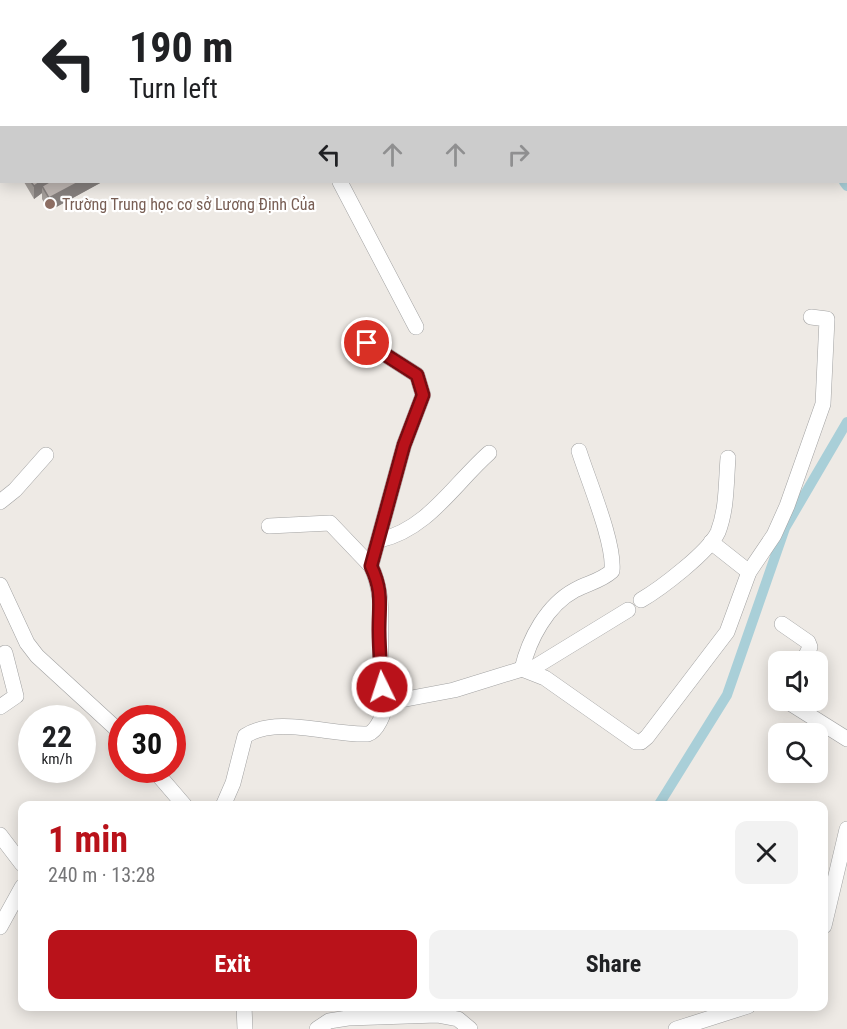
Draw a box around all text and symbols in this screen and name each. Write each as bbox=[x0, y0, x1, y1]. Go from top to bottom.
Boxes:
text: 190 m bbox=[129, 23, 234, 72]
icon: left bbox=[30, 24, 108, 102]
text: Turn left bbox=[129, 73, 218, 105]
icon: left bbox=[313, 138, 346, 171]
icon: ahead bbox=[376, 138, 409, 171]
icon: ahead bbox=[439, 138, 472, 171]
icon: right bbox=[502, 138, 535, 171]
place label: Trường Trung học cơ sở Lương Định Của bbox=[62, 195, 315, 214]
marker: Trường Trung học cơ sở Lương Định Của bbox=[43, 197, 57, 211]
pin bbox=[341, 317, 392, 368]
icon: arrive bbox=[350, 326, 383, 359]
map controls bbox=[768, 651, 828, 783]
button: sound bbox=[768, 651, 828, 711]
position arrow bbox=[350, 655, 414, 719]
speed limit sign: 30 bbox=[108, 705, 186, 783]
text: 22 bbox=[42, 719, 72, 754]
button: search bbox=[768, 723, 828, 783]
text: km/h bbox=[42, 750, 72, 768]
text: 1 min bbox=[48, 819, 128, 861]
button: close bbox=[735, 821, 798, 884]
text: 240 m · 13:28 bbox=[48, 863, 155, 887]
button: Exit bbox=[48, 930, 417, 999]
button: Share bbox=[429, 930, 798, 999]

